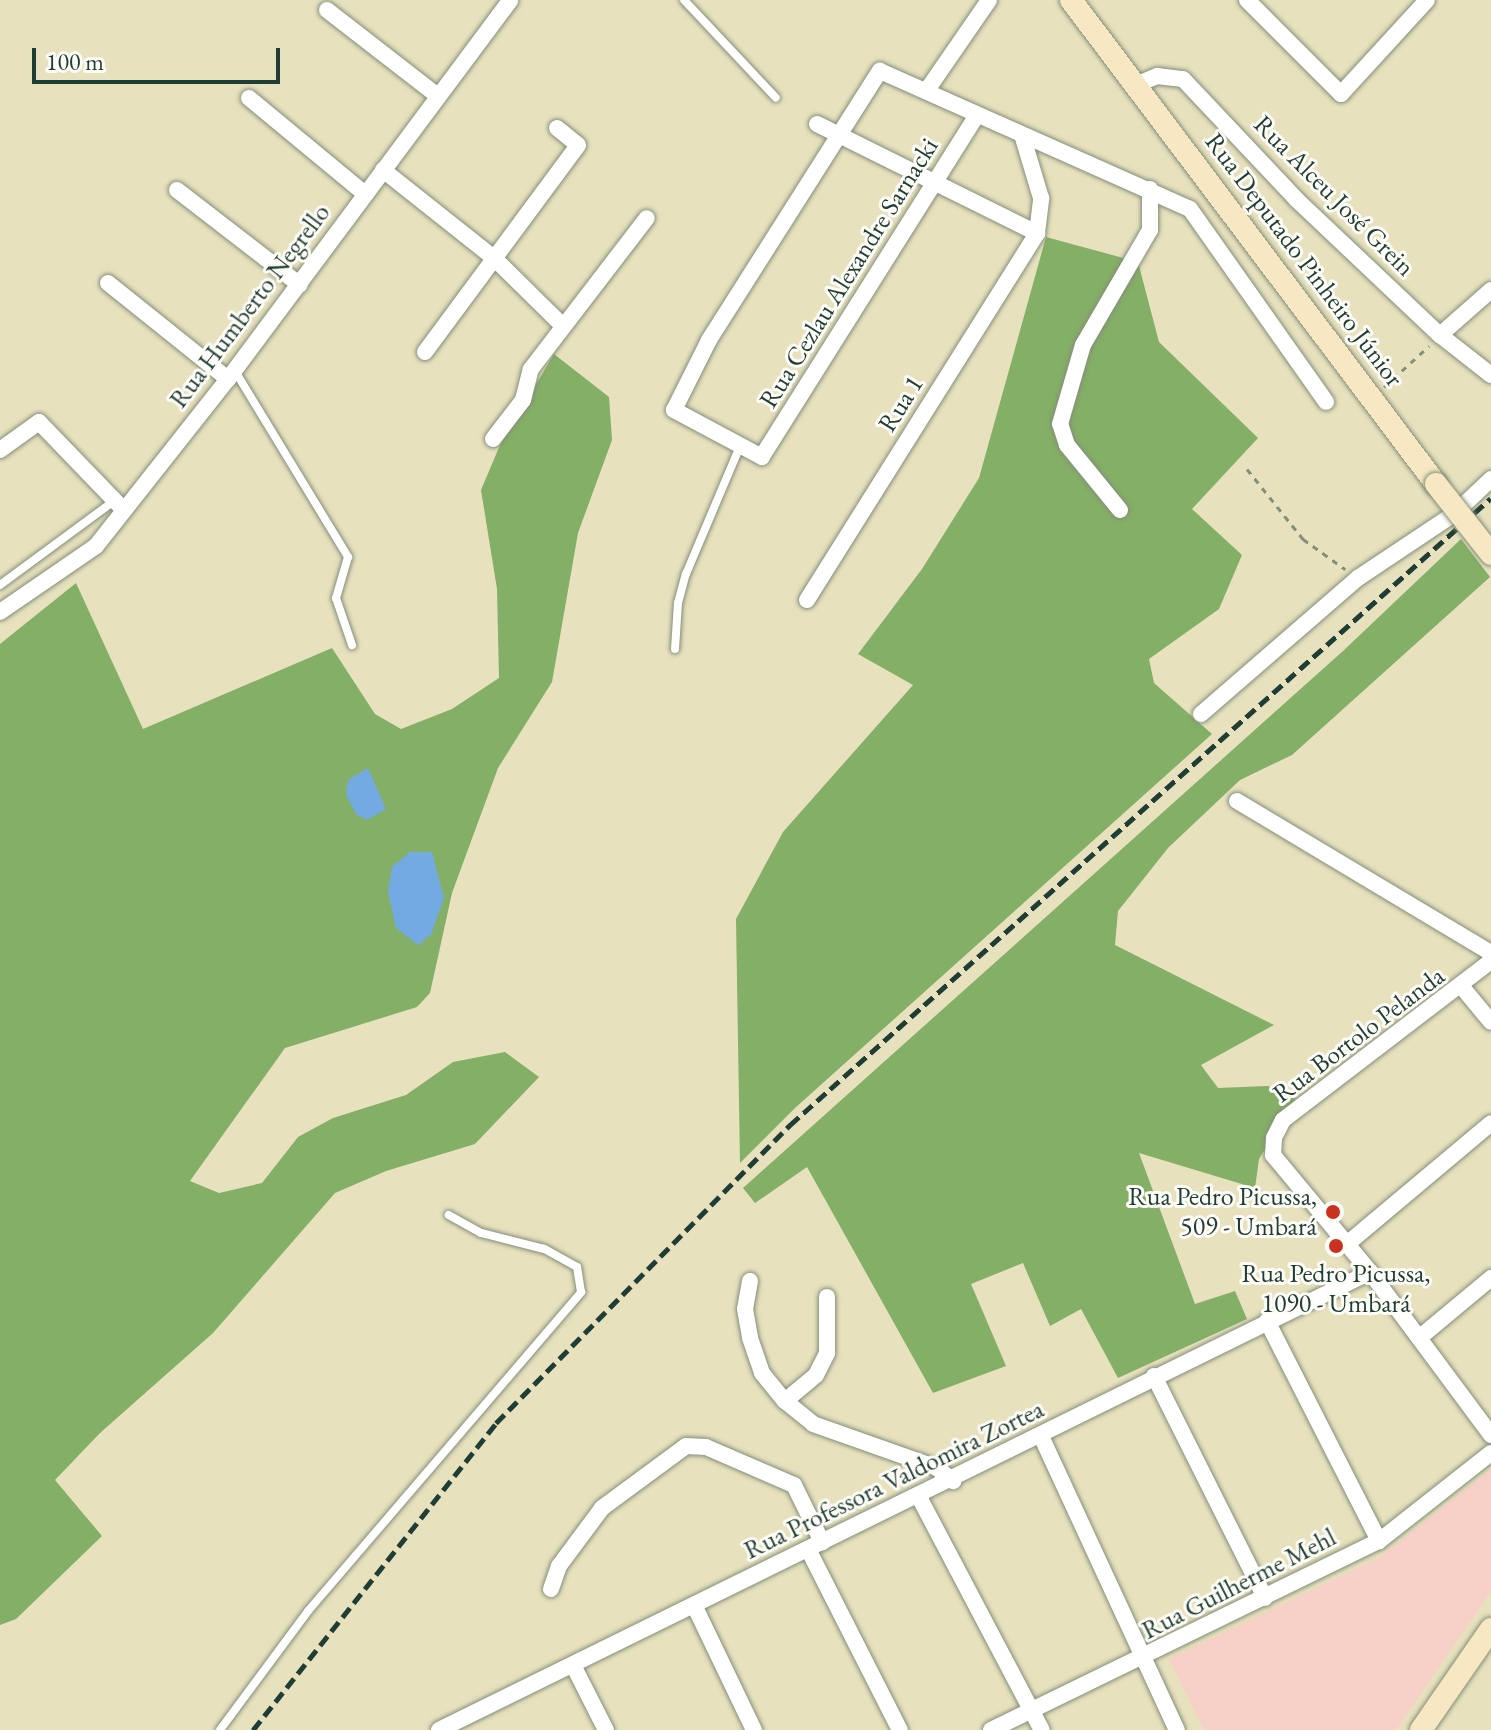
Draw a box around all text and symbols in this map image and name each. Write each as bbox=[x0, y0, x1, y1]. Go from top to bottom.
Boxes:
scale bar bbox=[36, 32, 284, 82]
text: 100 m bbox=[46, 46, 104, 77]
street label: Rua Alceu José Grein bbox=[1247, 109, 1421, 283]
street label: Rua Deputado Pinheiro Júnior bbox=[1198, 127, 1410, 393]
street label: Rua Cezlau Alexandre Sarnacki bbox=[753, 132, 945, 414]
street label: Rua Humberto Negrello bbox=[163, 198, 337, 414]
street label: Rua 1 bbox=[872, 370, 930, 438]
street label: Rua Bortolo Pelanda bbox=[1267, 960, 1451, 1110]
place label: Rua Pedro Picussa, 509 - Umbará bbox=[1128, 1181, 1317, 1242]
marker: Rua Pedro Picussa, 509 - Umbará bbox=[1324, 1203, 1342, 1221]
marker: Rua Pedro Picussa, 1090 - Umbará bbox=[1327, 1237, 1345, 1255]
place label: Rua Pedro Picussa, 1090 - Umbará bbox=[1242, 1258, 1430, 1320]
street label: Rua Professora Valdomira Zortea bbox=[739, 1394, 1049, 1566]
street label: Rua Guilherme Mehl bbox=[1137, 1522, 1341, 1646]

